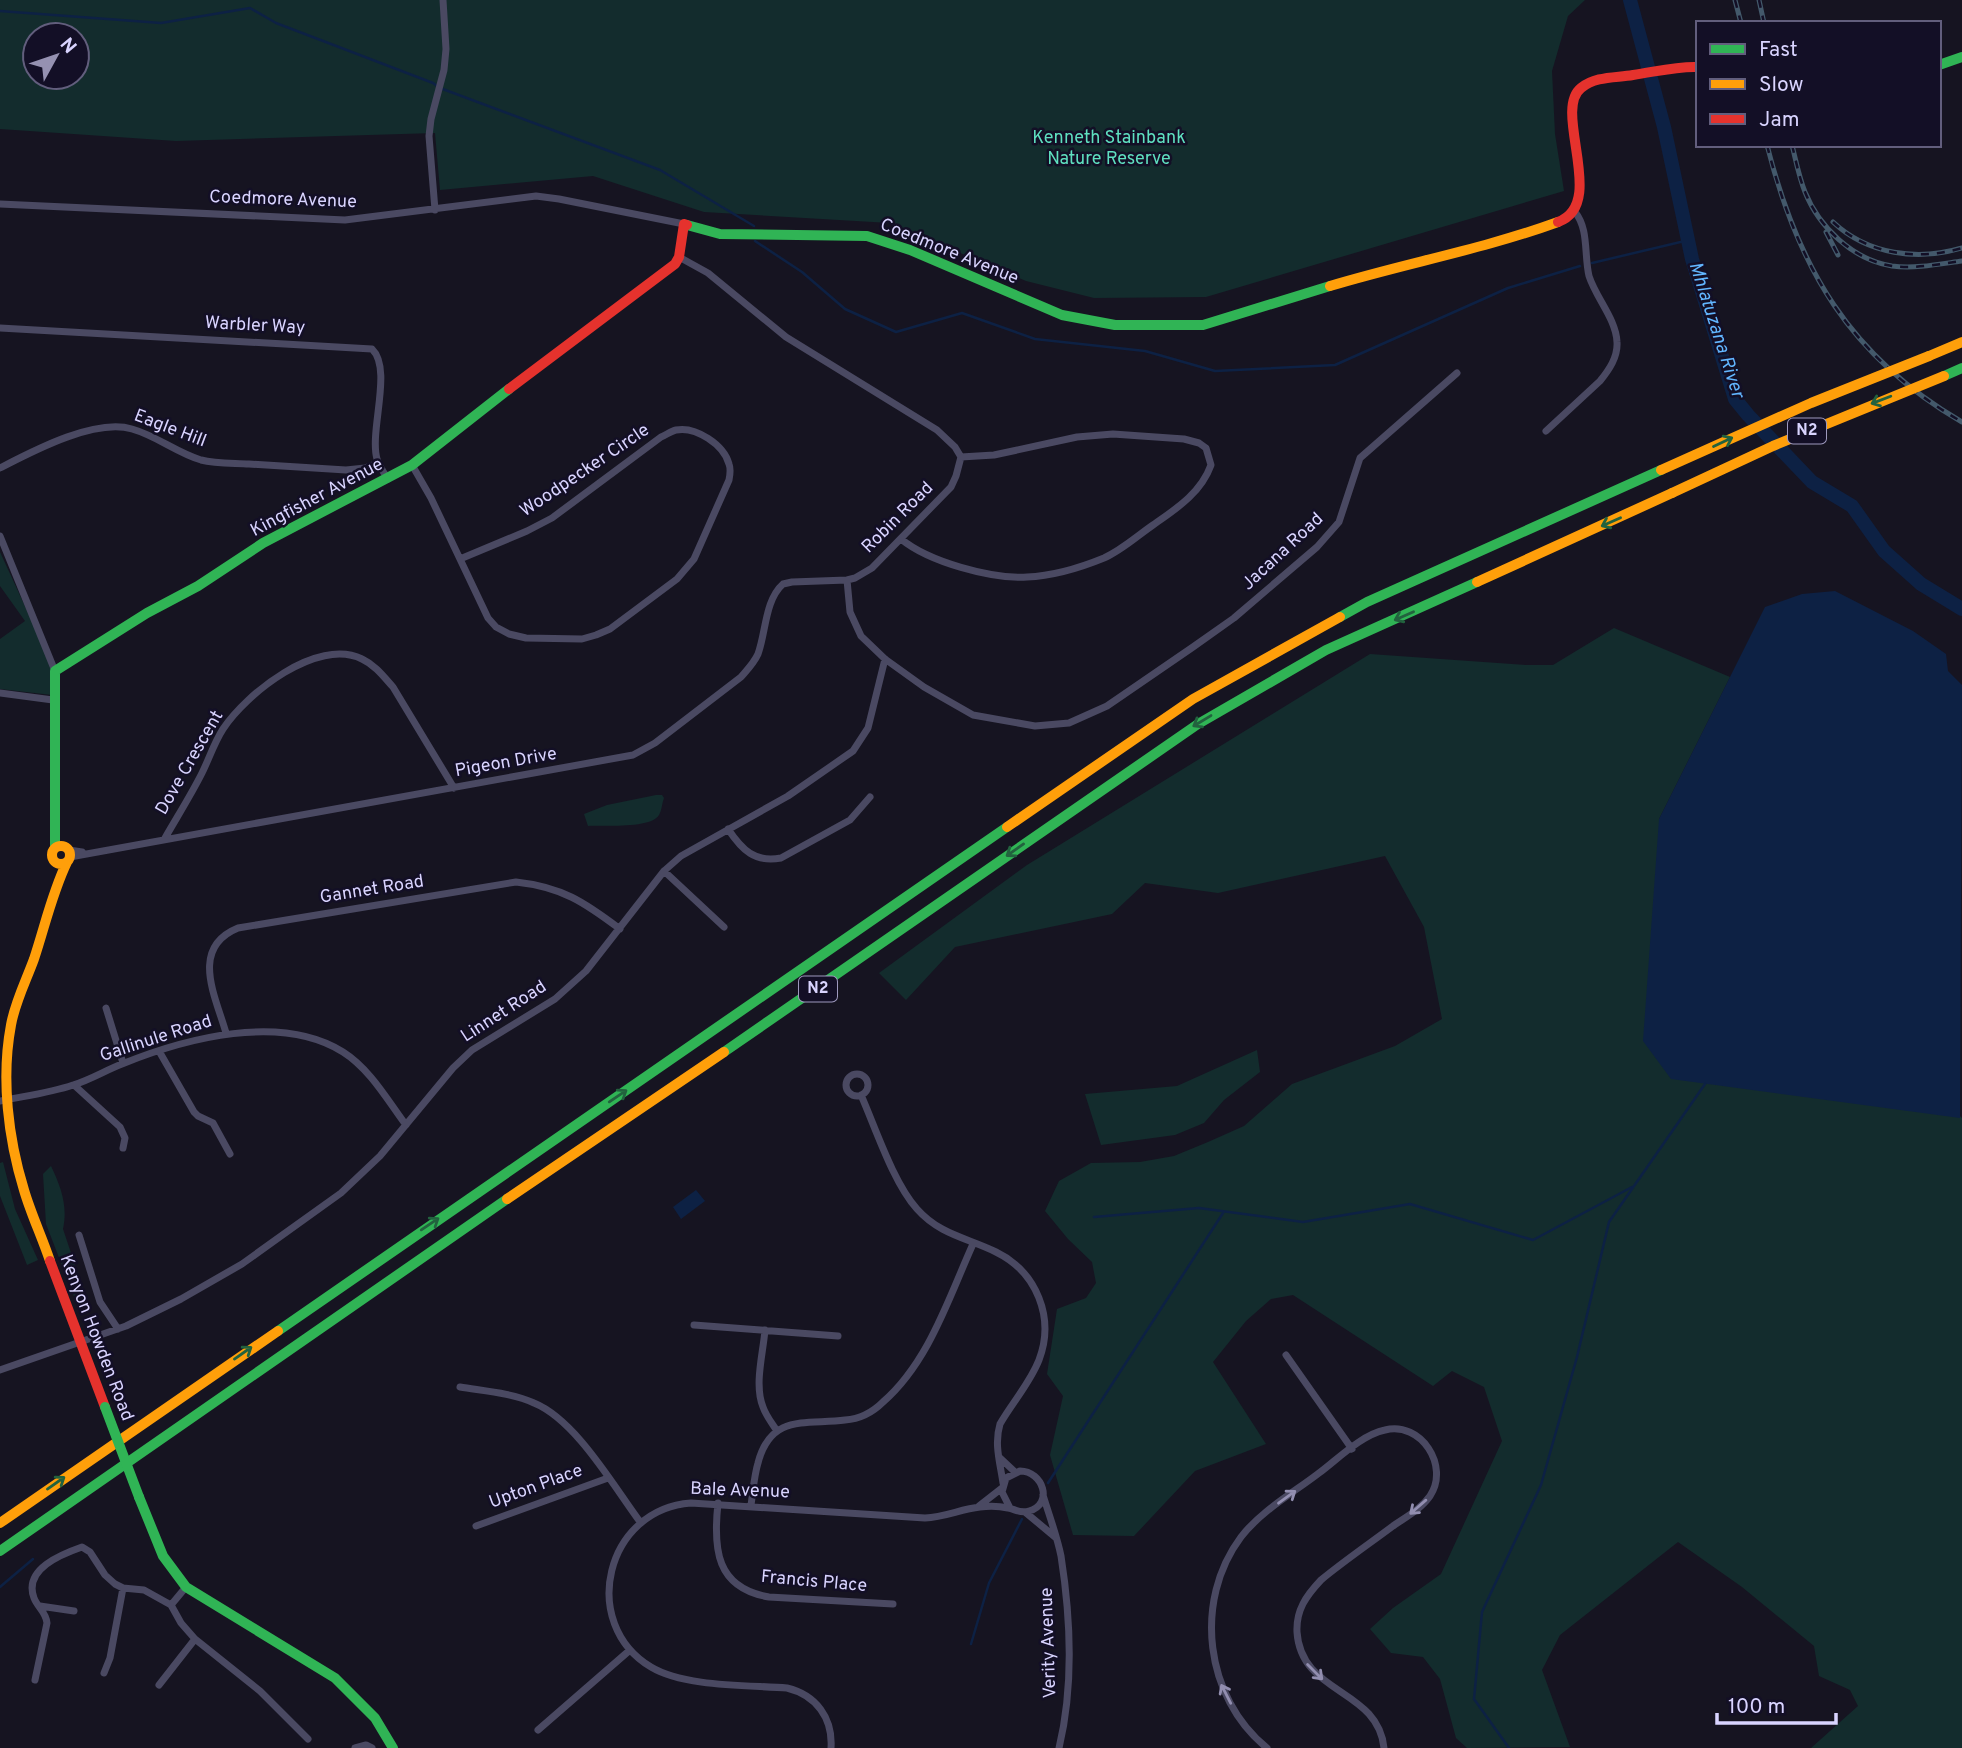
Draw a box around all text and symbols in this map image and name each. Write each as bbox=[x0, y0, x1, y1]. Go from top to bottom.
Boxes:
north arrow bbox=[21, 21, 91, 91]
legend bbox=[1696, 21, 1941, 147]
text: N bbox=[54, 33, 81, 59]
text: Fast bbox=[1759, 37, 1798, 64]
text: Slow bbox=[1759, 72, 1804, 99]
text: Jam bbox=[1759, 107, 1800, 134]
park label: Kenneth Stainbank Nature Reserve bbox=[1032, 127, 1186, 171]
street label: Coedmore Avenue bbox=[209, 186, 357, 214]
street label: Coedmore Avenue bbox=[876, 214, 1022, 290]
water label: Mhlatuzana River bbox=[1683, 259, 1750, 403]
street label: Warbler Way bbox=[204, 312, 306, 340]
one-way arrow bbox=[1870, 395, 1892, 408]
street label: Eagle Hill bbox=[130, 405, 210, 453]
road number: N2 bbox=[1788, 418, 1826, 444]
street label: Woodpecker Circle bbox=[516, 419, 654, 523]
one-way arrow bbox=[1712, 435, 1734, 448]
street label: Kingfisher Avenue bbox=[247, 453, 387, 543]
street label: Robin Road bbox=[857, 477, 939, 559]
street label: Jacana Road bbox=[1237, 508, 1329, 596]
one-way arrow bbox=[1601, 516, 1622, 529]
one-way arrow bbox=[1393, 610, 1415, 623]
street label: Dove Crescent bbox=[151, 707, 229, 819]
one-way arrow bbox=[1193, 715, 1213, 729]
street label: Pigeon Drive bbox=[453, 743, 559, 783]
one-way arrow bbox=[1006, 843, 1025, 857]
street label: Gannet Road bbox=[318, 870, 426, 910]
street label: Linnet Road bbox=[457, 976, 551, 1048]
road number: N2 bbox=[799, 976, 837, 1001]
street label: Gallinule Road bbox=[97, 1010, 215, 1068]
one-way arrow bbox=[607, 1088, 627, 1102]
one-way arrow bbox=[420, 1217, 439, 1231]
street label: Kenyon Howden Road bbox=[54, 1252, 138, 1424]
one-way arrow bbox=[233, 1346, 252, 1360]
street label: Upton Place bbox=[486, 1459, 586, 1515]
one-way arrow bbox=[46, 1476, 65, 1490]
street label: Bale Avenue bbox=[690, 1478, 790, 1504]
one-way arrow bbox=[1277, 1490, 1296, 1504]
one-way arrow bbox=[1410, 1499, 1428, 1515]
street label: Francis Place bbox=[760, 1566, 868, 1598]
street label: Verity Avenue bbox=[1036, 1587, 1062, 1699]
one-way arrow bbox=[1307, 1664, 1324, 1681]
scale bar bbox=[1717, 1682, 1836, 1726]
one-way arrow bbox=[1219, 1684, 1232, 1705]
text: 100 m bbox=[1728, 1694, 1785, 1721]

